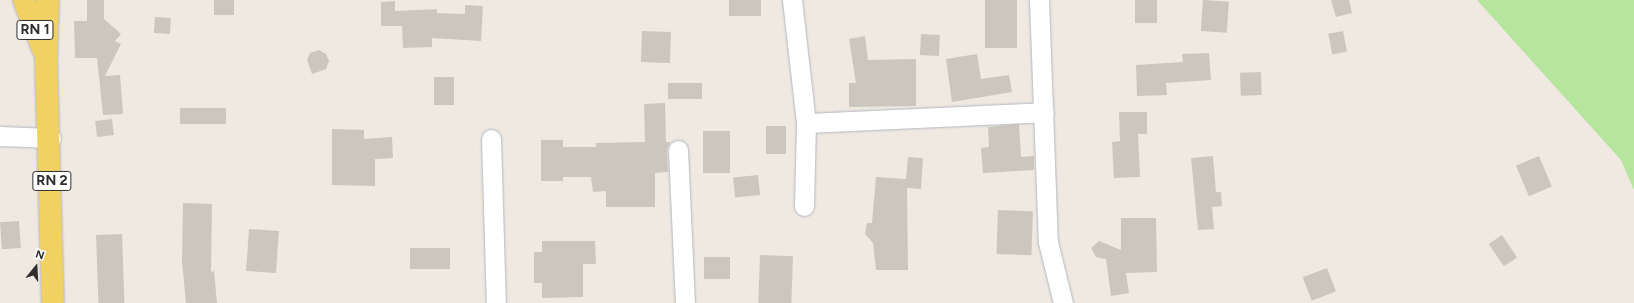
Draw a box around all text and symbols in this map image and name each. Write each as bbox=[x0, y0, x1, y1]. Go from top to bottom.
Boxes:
road number: RN 1 bbox=[16, 18, 54, 42]
road number: RN 2 bbox=[32, 169, 72, 193]
north arrow bbox=[16, 247, 56, 287]
text: N bbox=[34, 248, 46, 263]

